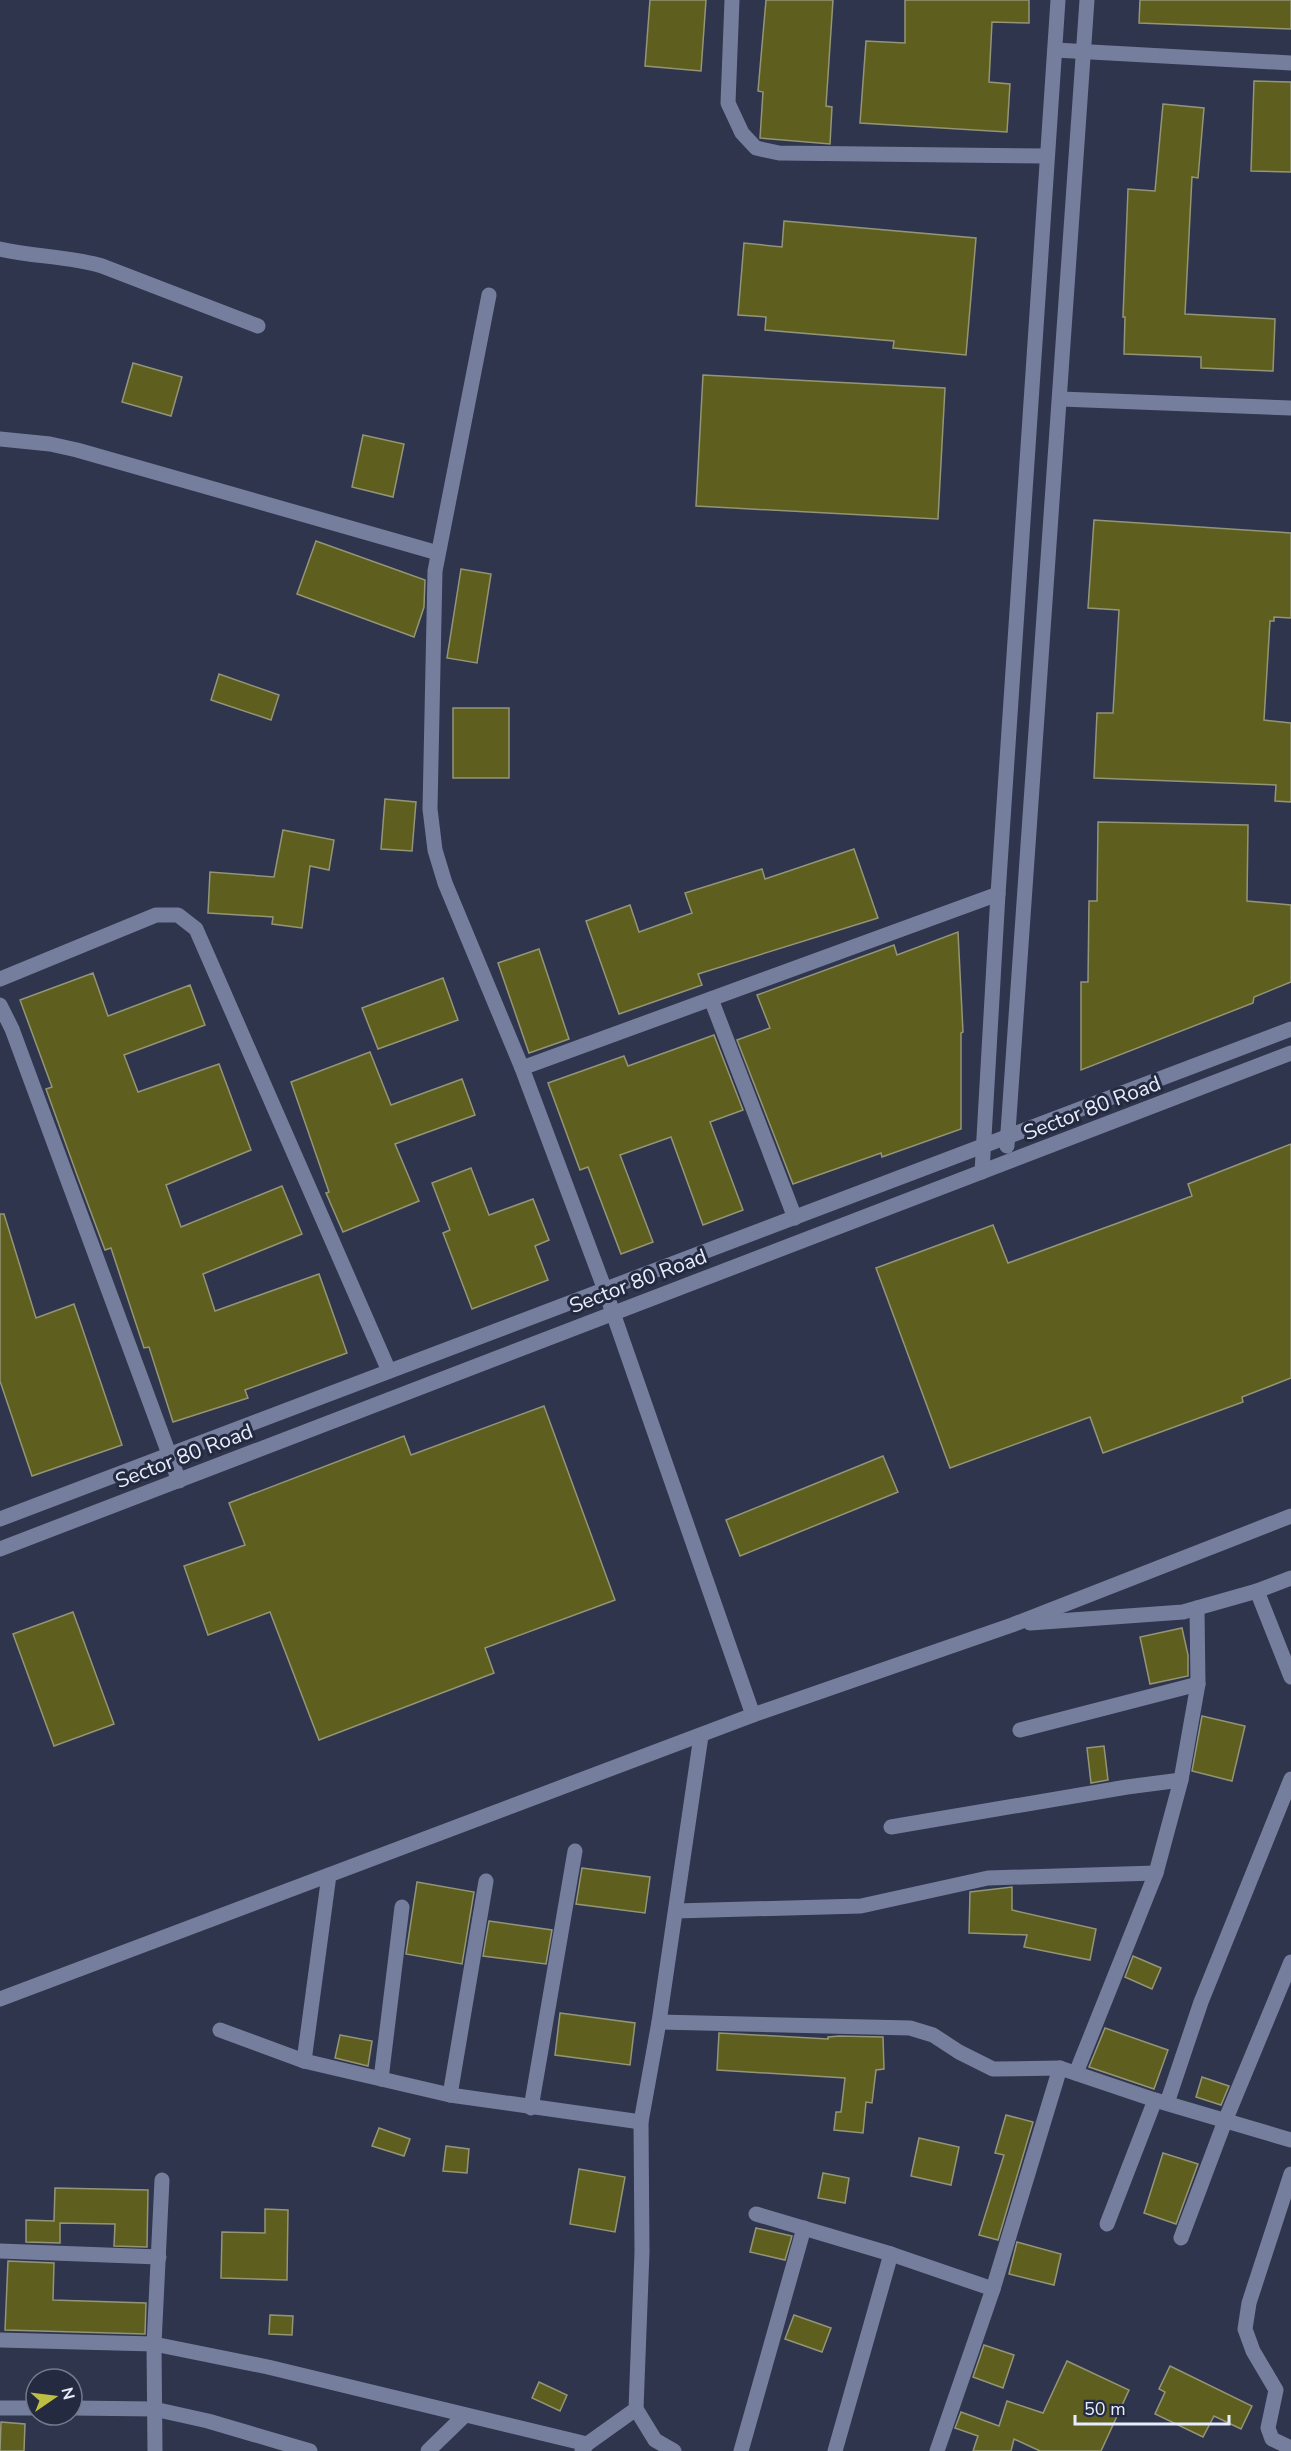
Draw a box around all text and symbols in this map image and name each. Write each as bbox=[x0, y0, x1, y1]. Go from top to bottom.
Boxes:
street label: Sector 80 Road bbox=[1019, 1069, 1165, 1147]
street label: Sector 80 Road bbox=[565, 1242, 711, 1320]
street label: Sector 80 Road bbox=[111, 1417, 257, 1495]
north arrow bbox=[24, 2367, 84, 2427]
text: N bbox=[55, 2385, 80, 2402]
scale bar bbox=[1075, 2388, 1230, 2426]
text: 50 m bbox=[1084, 2397, 1126, 2421]

